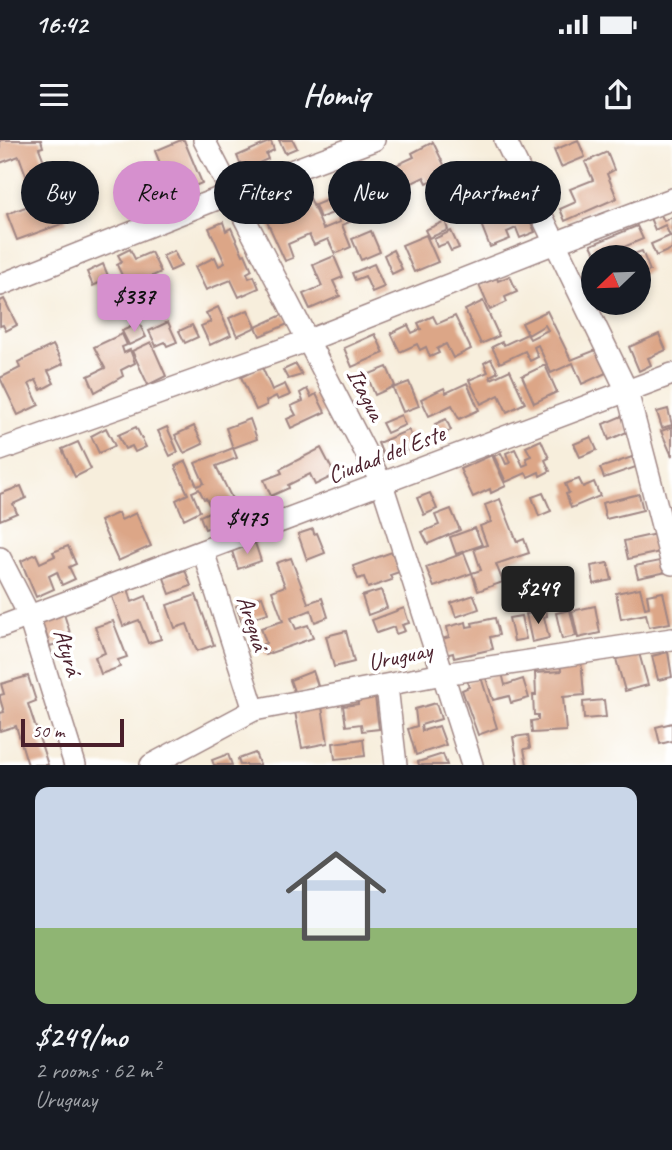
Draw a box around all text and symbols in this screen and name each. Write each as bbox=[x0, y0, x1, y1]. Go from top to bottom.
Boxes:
text: 16:42 bbox=[35, 8, 88, 41]
text: Homiq bbox=[303, 74, 369, 115]
icon: menu bbox=[35, 76, 73, 114]
icon: share bbox=[599, 76, 637, 114]
chip: Buy bbox=[21, 161, 99, 224]
chip: Rent bbox=[113, 161, 200, 224]
chip: Filters bbox=[214, 161, 314, 224]
chip: New bbox=[328, 161, 411, 224]
chip: Apartment bbox=[425, 161, 561, 224]
north arrow bbox=[581, 245, 651, 315]
map controls bbox=[581, 245, 651, 315]
pin: $337 bbox=[93, 274, 175, 334]
text: $337 bbox=[113, 282, 155, 311]
street label: Itagua bbox=[340, 362, 393, 427]
street label: Ciudad del Este bbox=[323, 417, 451, 490]
pin: $475 bbox=[206, 496, 288, 556]
text: $475 bbox=[227, 504, 267, 533]
pin: $249 bbox=[497, 566, 579, 626]
text: $249 bbox=[517, 574, 559, 603]
street label: Areguá bbox=[230, 592, 277, 657]
street label: Atyrá bbox=[47, 625, 90, 681]
street label: Uruguay bbox=[365, 634, 437, 677]
scale bar bbox=[21, 716, 124, 748]
text: 50 m bbox=[32, 719, 64, 743]
icon: home bbox=[273, 833, 399, 959]
text: $249/mo bbox=[35, 1018, 127, 1056]
text: 2 rooms · 62 m² bbox=[35, 1056, 159, 1085]
text: Uruguay bbox=[35, 1085, 97, 1114]

